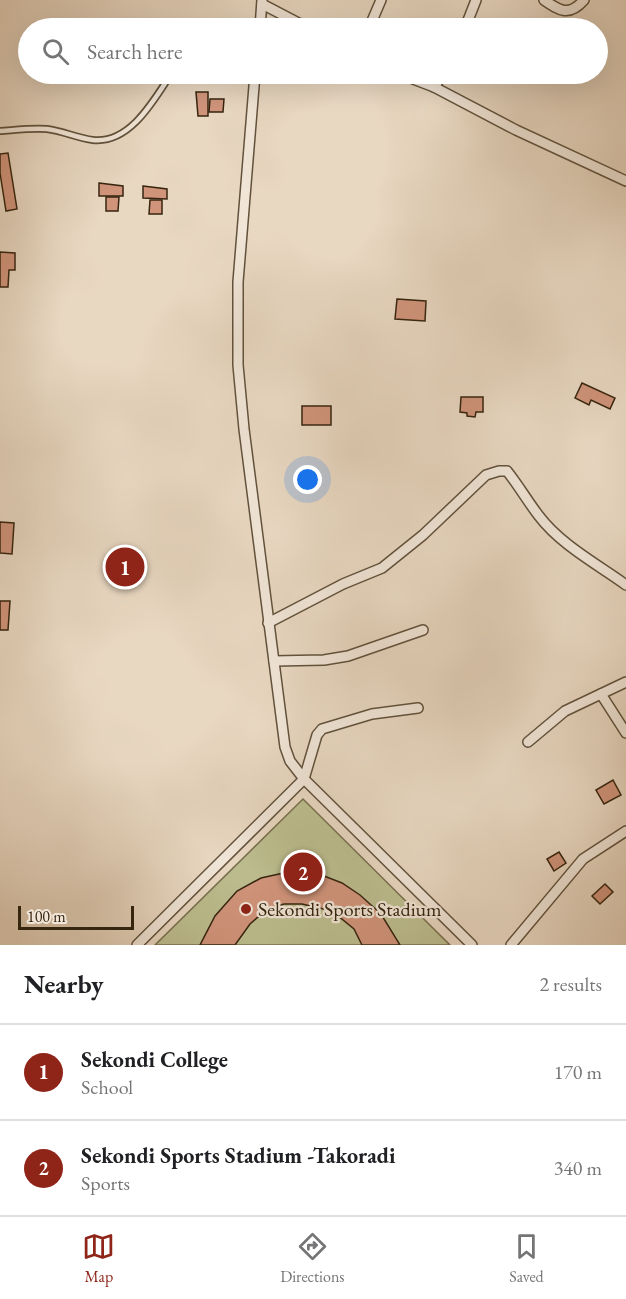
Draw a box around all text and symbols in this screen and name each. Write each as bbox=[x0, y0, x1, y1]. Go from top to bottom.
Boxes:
search box bbox=[18, 18, 608, 84]
icon: search bbox=[39, 35, 72, 68]
text: Search here bbox=[87, 37, 182, 66]
your location bbox=[293, 465, 322, 494]
pin: 1 bbox=[106, 544, 144, 590]
pin: 2 bbox=[284, 850, 322, 894]
place label: Sekondi Sports Stadium bbox=[258, 896, 442, 922]
marker: Sekondi Sports Stadium bbox=[239, 902, 253, 916]
scale bar bbox=[18, 903, 134, 930]
text: 100 m bbox=[27, 906, 66, 927]
text: Nearby bbox=[24, 967, 104, 1001]
text: 2 results bbox=[539, 971, 602, 997]
text: Sekondi College bbox=[81, 1045, 228, 1074]
text: 1 bbox=[38, 1059, 49, 1085]
text: 170 m bbox=[554, 1059, 602, 1085]
text: School bbox=[81, 1074, 133, 1100]
text: Sekondi Sports Stadium -Takoradi bbox=[81, 1141, 396, 1170]
text: 2 bbox=[38, 1155, 49, 1181]
text: 340 m bbox=[554, 1155, 602, 1181]
text: Sports bbox=[81, 1170, 130, 1196]
tab: Map bbox=[82, 1230, 115, 1287]
tab: Directions bbox=[280, 1230, 345, 1287]
tab: Saved bbox=[509, 1230, 544, 1287]

